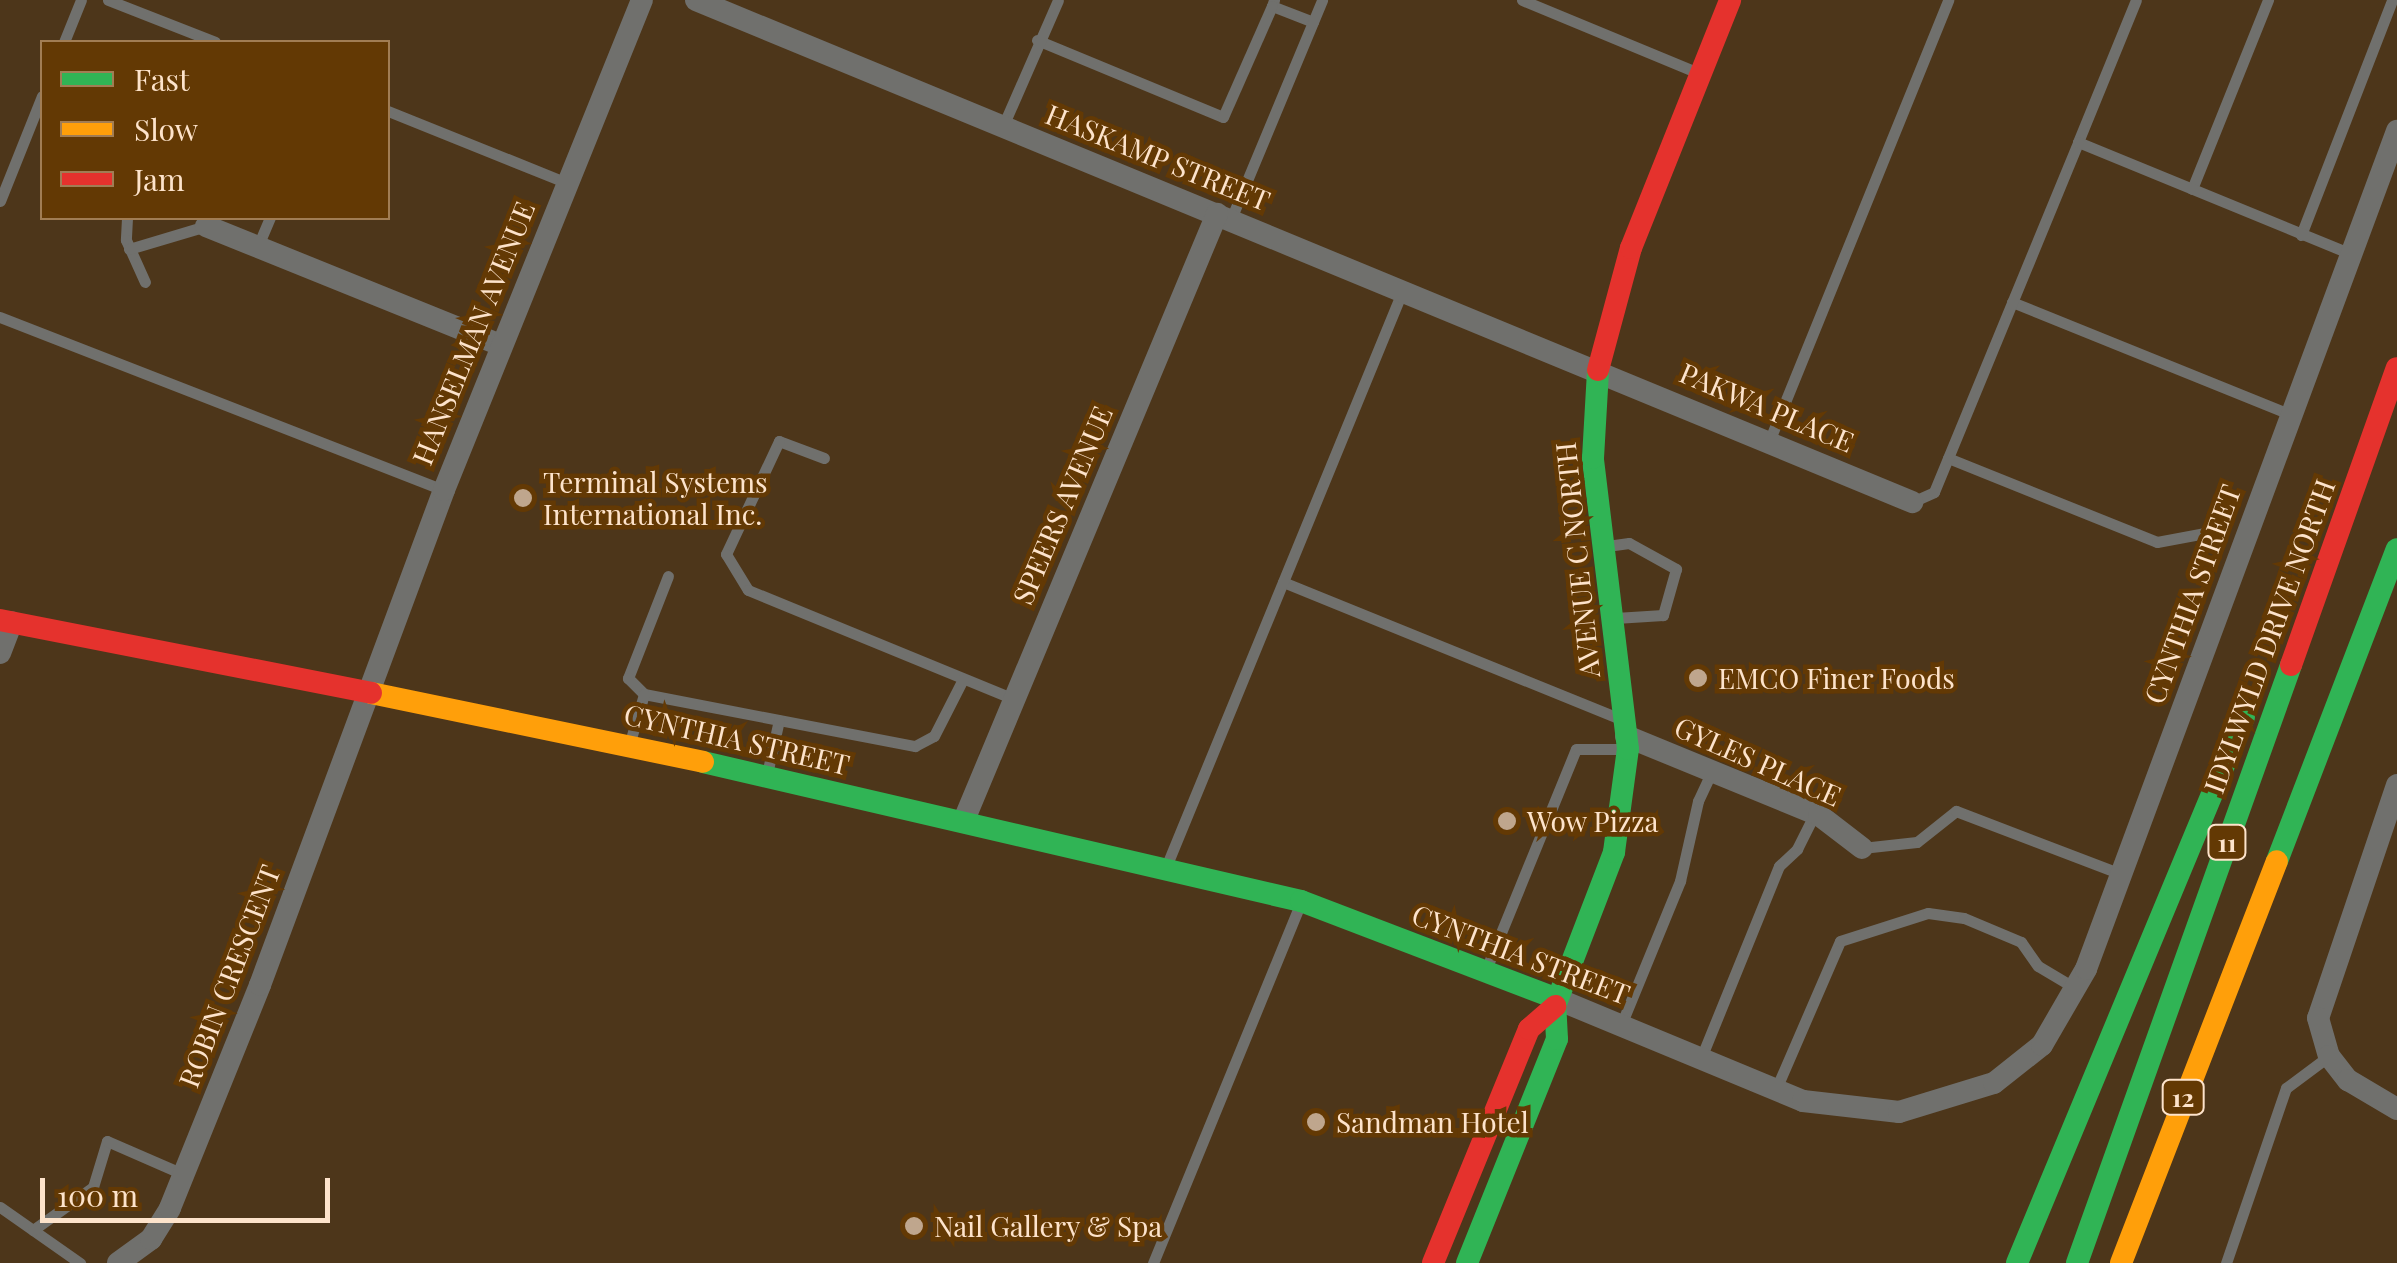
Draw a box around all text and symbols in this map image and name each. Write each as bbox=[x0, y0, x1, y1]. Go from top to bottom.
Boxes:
legend bbox=[40, 40, 390, 220]
text: Fast bbox=[134, 59, 190, 99]
street label: HASKAMP STREET bbox=[1041, 97, 1275, 217]
text: Slow bbox=[134, 109, 198, 149]
text: Jam bbox=[134, 159, 185, 199]
street label: HANSELMAN AVENUE bbox=[405, 196, 541, 470]
street label: PAKWA PLACE bbox=[1675, 355, 1859, 459]
street label: SPEERS AVENUE bbox=[1005, 401, 1119, 609]
street label: AVENUE C NORTH bbox=[1548, 441, 1606, 679]
place label: Terminal Systems International Inc. bbox=[543, 465, 768, 531]
street label: IDYLWYLD DRIVE NORTH bbox=[2197, 475, 2341, 797]
street label: CYNTHIA STREET bbox=[2137, 480, 2247, 708]
marker: Terminal Systems International Inc. bbox=[512, 487, 534, 509]
place label: EMCO Finer Foods bbox=[1718, 661, 1955, 695]
marker: EMCO Finer Foods bbox=[1687, 667, 1709, 689]
street label: CYNTHIA STREET bbox=[621, 697, 853, 781]
street label: GYLES PLACE bbox=[1670, 709, 1846, 813]
place label: Wow Pizza bbox=[1527, 804, 1659, 838]
marker: Wow Pizza bbox=[1496, 810, 1518, 832]
road number: 11 bbox=[2207, 822, 2247, 862]
street label: ROBIN CRESCENT bbox=[171, 860, 287, 1092]
street label: CYNTHIA STREET bbox=[1407, 897, 1635, 1011]
road number: 12 bbox=[2160, 1077, 2206, 1117]
place label: Sandman Hotel bbox=[1336, 1105, 1529, 1139]
marker: Sandman Hotel bbox=[1305, 1111, 1327, 1133]
scale bar bbox=[45, 1158, 335, 1220]
text: 100 m bbox=[57, 1175, 138, 1215]
place label: Nail Gallery & Spa bbox=[934, 1209, 1163, 1243]
marker: Nail Gallery & Spa bbox=[903, 1215, 925, 1237]

